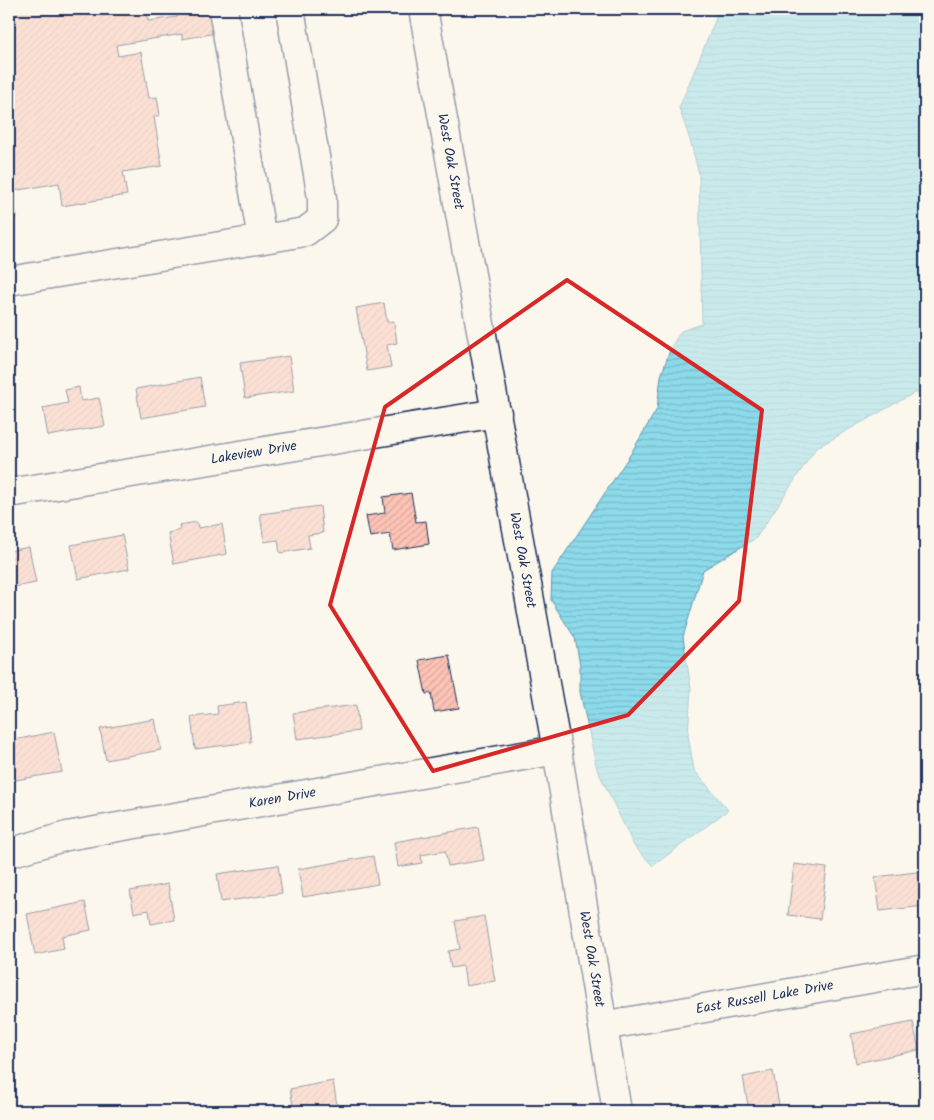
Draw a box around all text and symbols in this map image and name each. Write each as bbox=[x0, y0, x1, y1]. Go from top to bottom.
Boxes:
street label: West Oak Street bbox=[431, 112, 470, 212]
street label: Lakeview Drive bbox=[209, 435, 299, 471]
street label: West Oak Street bbox=[503, 510, 542, 610]
street label: Karen Drive bbox=[247, 781, 318, 815]
street label: West Oak Street bbox=[573, 909, 611, 1009]
street label: East Russell Lake Drive bbox=[694, 974, 836, 1020]

